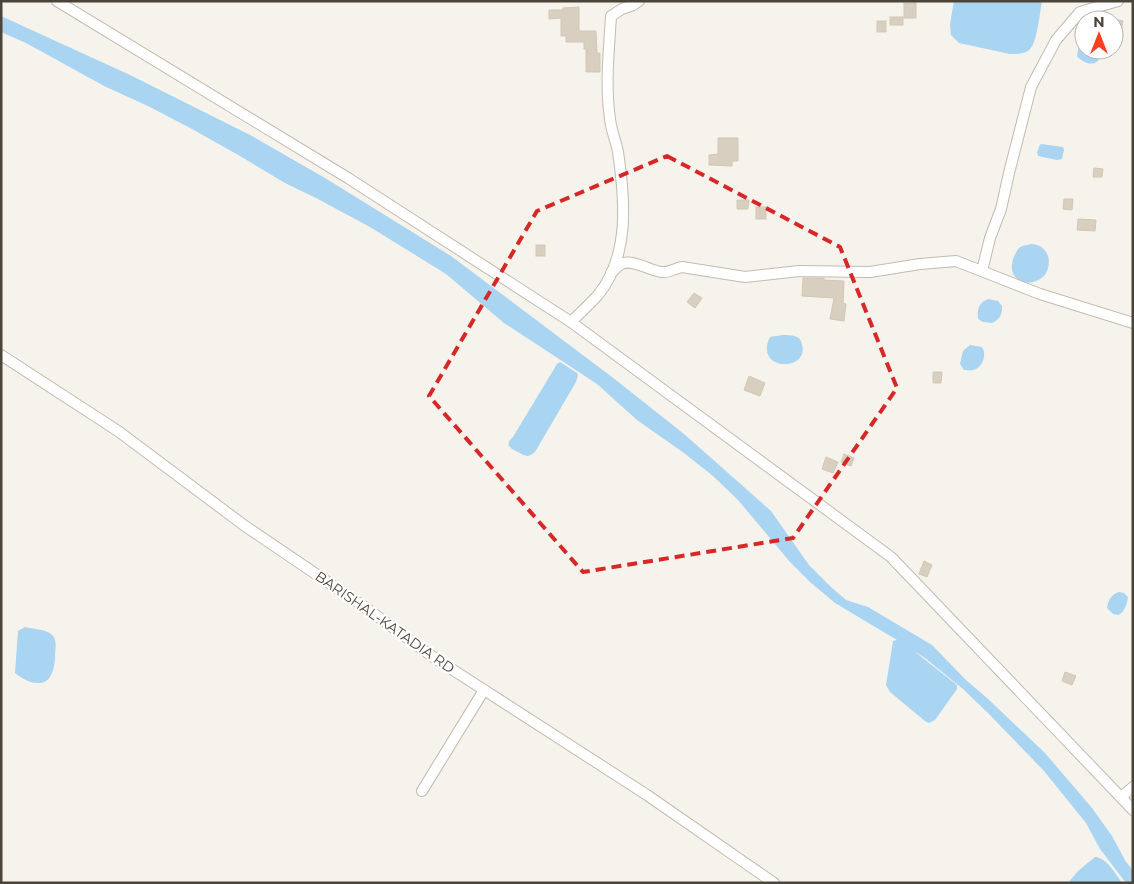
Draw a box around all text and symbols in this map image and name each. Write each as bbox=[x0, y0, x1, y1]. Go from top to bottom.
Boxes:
north arrow bbox=[1074, 10, 1124, 60]
text: N bbox=[1093, 13, 1105, 31]
street label: BARISHAL-KATADIA RD bbox=[312, 567, 458, 677]

